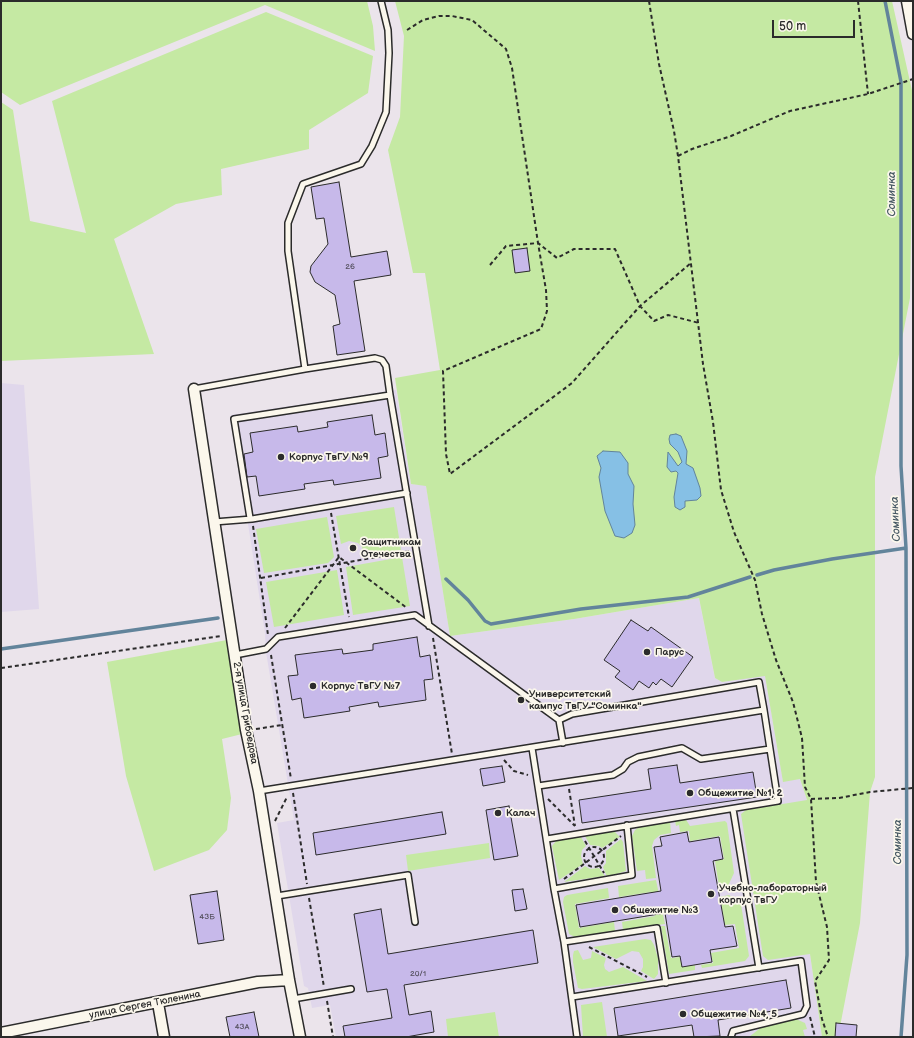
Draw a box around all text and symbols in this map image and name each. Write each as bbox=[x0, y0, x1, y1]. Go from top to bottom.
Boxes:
scale bar bbox=[774, 12, 857, 38]
text: 50 m bbox=[779, 19, 806, 34]
water label: Соминка bbox=[885, 171, 899, 217]
house number: 26 bbox=[345, 262, 355, 272]
place label: Корпус ТвГУ №9 bbox=[289, 451, 369, 463]
marker: Корпус ТвГУ №9 bbox=[276, 452, 286, 462]
water label: Соминка bbox=[888, 496, 904, 542]
place label: Защитникам Отечества bbox=[361, 536, 421, 560]
marker: Защитникам Отечества bbox=[348, 543, 358, 553]
place label: Парус bbox=[655, 646, 684, 658]
marker: Парус bbox=[642, 647, 652, 657]
street label: 2-я улица Грибоедова bbox=[230, 661, 260, 765]
place label: Корпус ТвГУ №7 bbox=[321, 680, 400, 692]
marker: Корпус ТвГУ №7 bbox=[308, 681, 318, 691]
place label: Университетский кампус ТвГУ "Соминка" bbox=[529, 688, 642, 712]
marker: Университетский кампус ТвГУ "Соминка" bbox=[516, 695, 526, 705]
place label: Общежитие №1, 2 bbox=[698, 787, 783, 799]
marker: Общежитие №1, 2 bbox=[685, 788, 695, 798]
place label: Калач bbox=[506, 807, 535, 819]
marker: Калач bbox=[493, 808, 503, 818]
water label: Соминка bbox=[891, 819, 905, 865]
place label: Учебно-лабораторный корпус ТвГУ bbox=[719, 882, 827, 906]
marker: Учебно-лабораторный корпус ТвГУ bbox=[706, 889, 716, 899]
place label: Общежитие №3 bbox=[623, 904, 698, 916]
marker: Общежитие №3 bbox=[610, 905, 620, 915]
house number: 43Б bbox=[199, 912, 215, 922]
house number: 20/1 bbox=[410, 969, 426, 979]
street label: улица Сергея Тюленина bbox=[88, 988, 202, 1022]
place label: Общежитие №4, 5 bbox=[691, 1008, 777, 1020]
marker: Общежитие №4, 5 bbox=[678, 1009, 688, 1019]
house number: 43А bbox=[235, 1022, 249, 1032]

